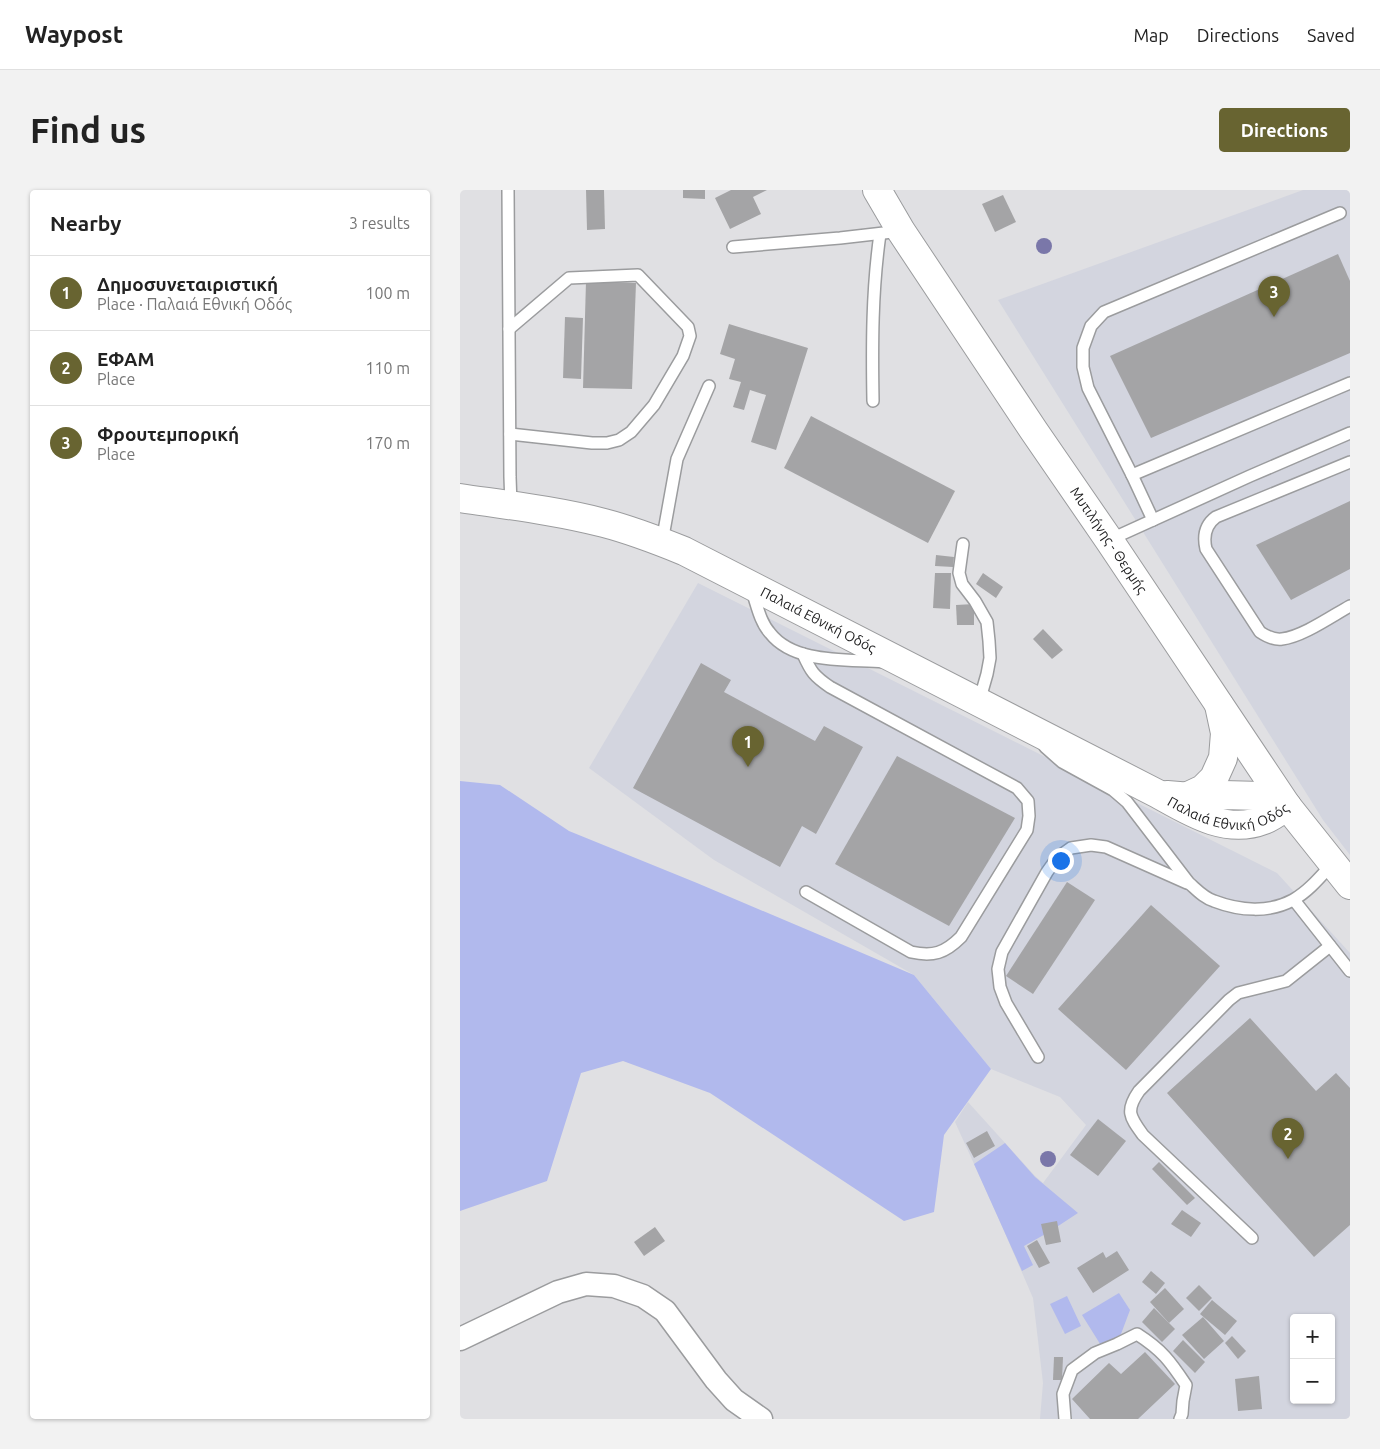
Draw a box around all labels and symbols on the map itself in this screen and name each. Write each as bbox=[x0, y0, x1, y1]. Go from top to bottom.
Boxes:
pin: 3 bbox=[1258, 276, 1290, 317]
street label: Μυτιλήνης - Θερμής bbox=[1067, 484, 1151, 597]
street label: Παλαιά Εθνική Οδός bbox=[758, 584, 879, 656]
pin: 1 bbox=[732, 726, 764, 767]
street label: Παλαιά Εθνική Οδός bbox=[1165, 793, 1292, 833]
your location bbox=[1048, 848, 1074, 874]
pin: 2 bbox=[1272, 1118, 1304, 1159]

